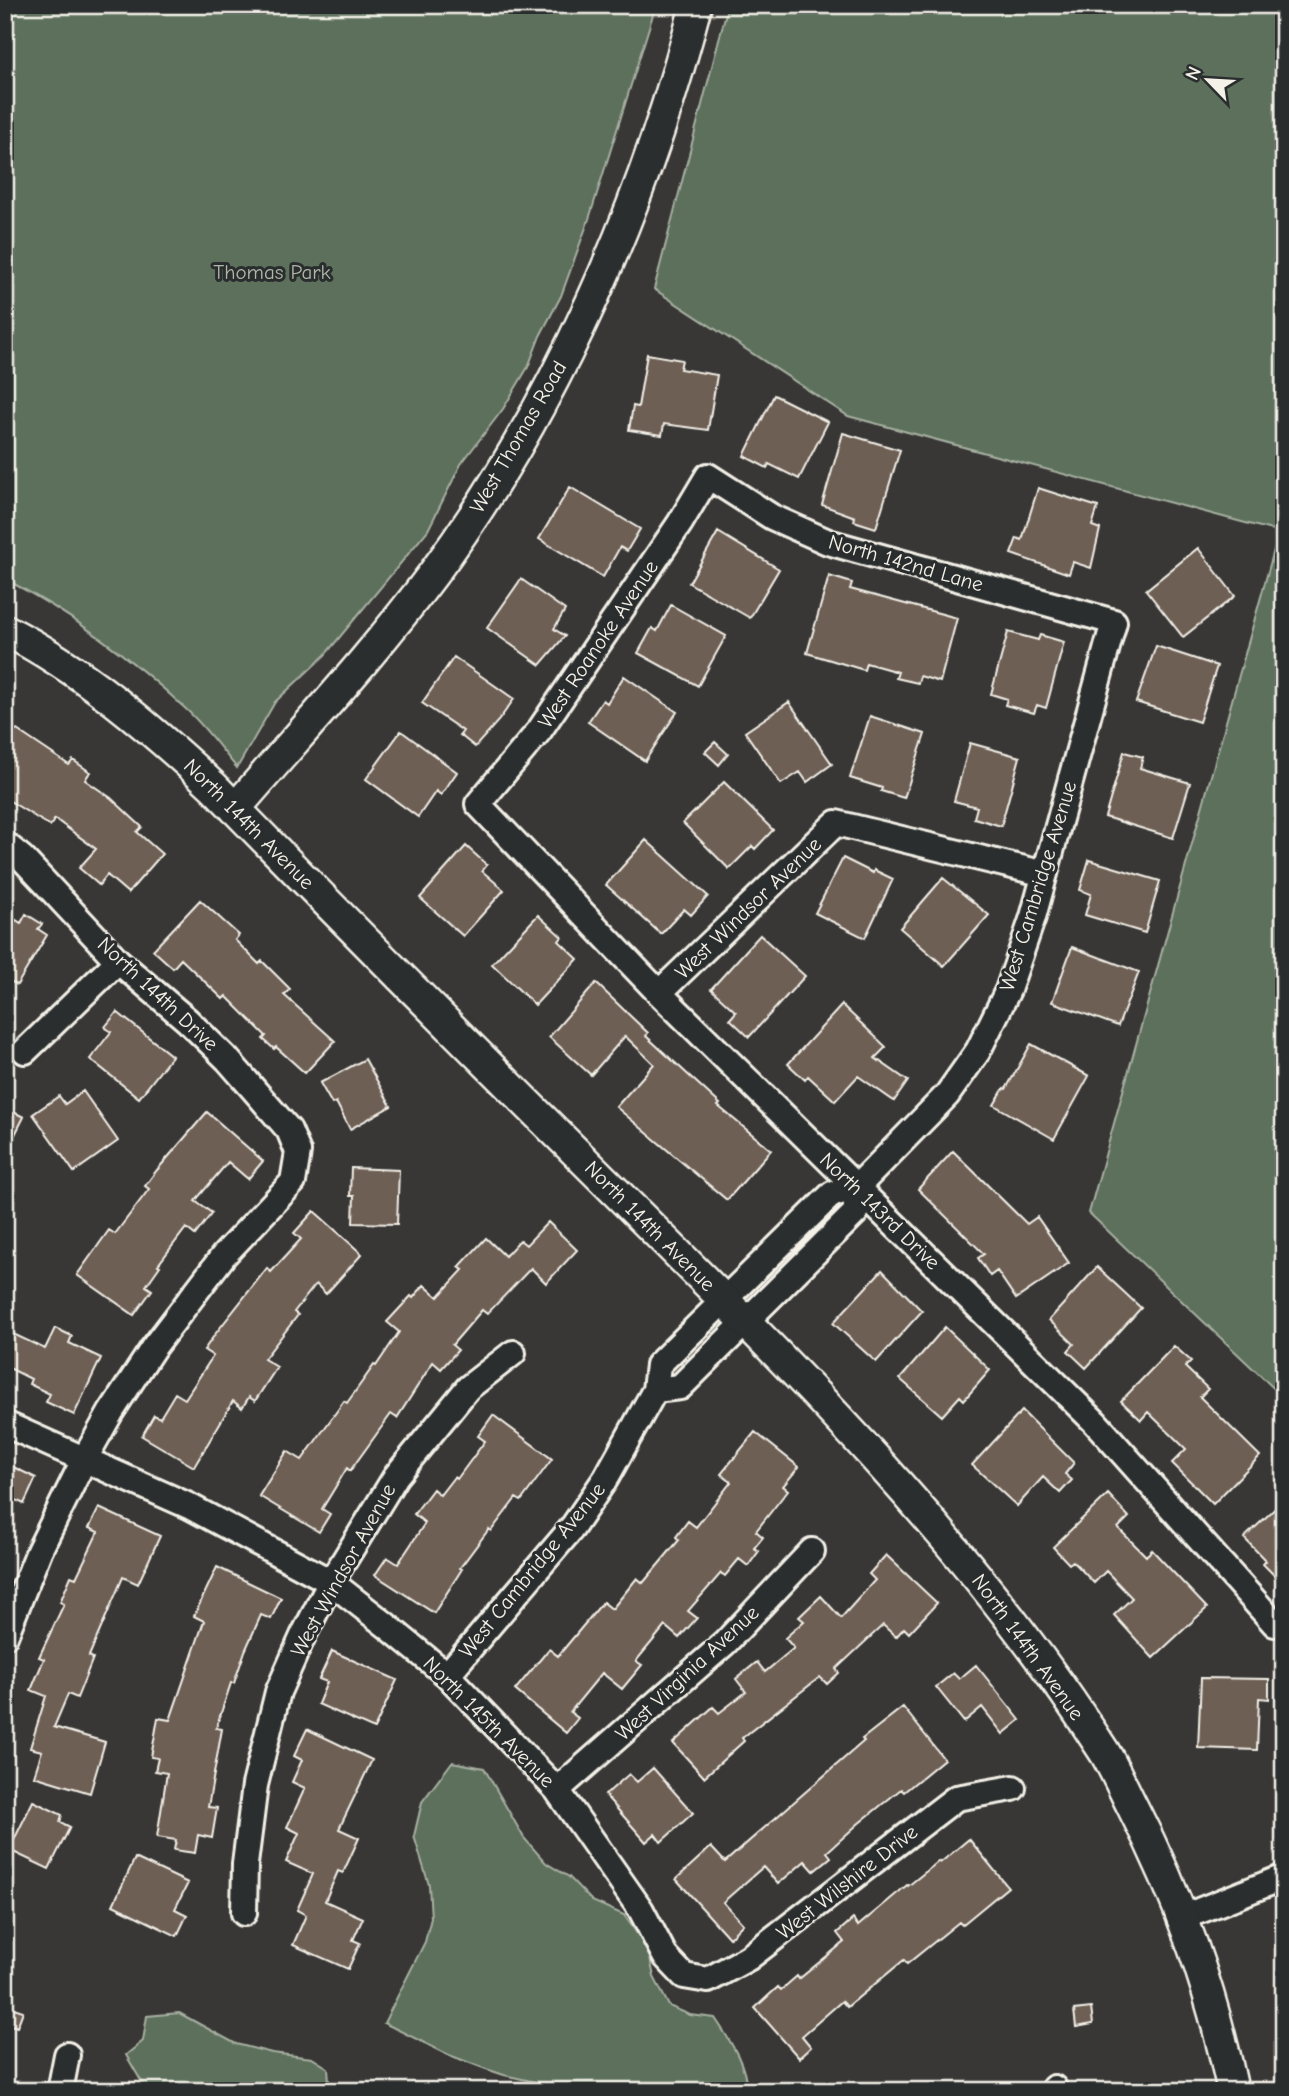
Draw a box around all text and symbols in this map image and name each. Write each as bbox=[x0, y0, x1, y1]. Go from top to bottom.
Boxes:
north arrow bbox=[1174, 46, 1244, 116]
text: N bbox=[1181, 63, 1206, 84]
park label: Thomas Park bbox=[213, 260, 331, 284]
street label: West Thomas Road bbox=[465, 357, 571, 517]
street label: North 142nd Lane bbox=[826, 529, 986, 597]
street label: West Roanoke Avenue bbox=[533, 556, 663, 732]
street label: North 144th Avenue bbox=[179, 754, 319, 894]
street label: West Cambridge Avenue bbox=[995, 778, 1081, 994]
street label: West Windsor Avenue bbox=[670, 832, 826, 984]
street label: North 144th Drive bbox=[93, 932, 223, 1056]
street label: North 143rd Drive bbox=[815, 1148, 945, 1274]
street label: North 144th Avenue bbox=[580, 1156, 720, 1296]
street label: West Cambridge Avenue bbox=[454, 1478, 610, 1662]
street label: West Windsor Avenue bbox=[286, 1479, 400, 1661]
street label: North 144th Avenue bbox=[967, 1569, 1089, 1725]
street label: West Virginia Avenue bbox=[610, 1601, 764, 1745]
street label: North 145th Avenue bbox=[418, 1651, 560, 1793]
street label: West Wilshire Drive bbox=[772, 1820, 922, 1944]

